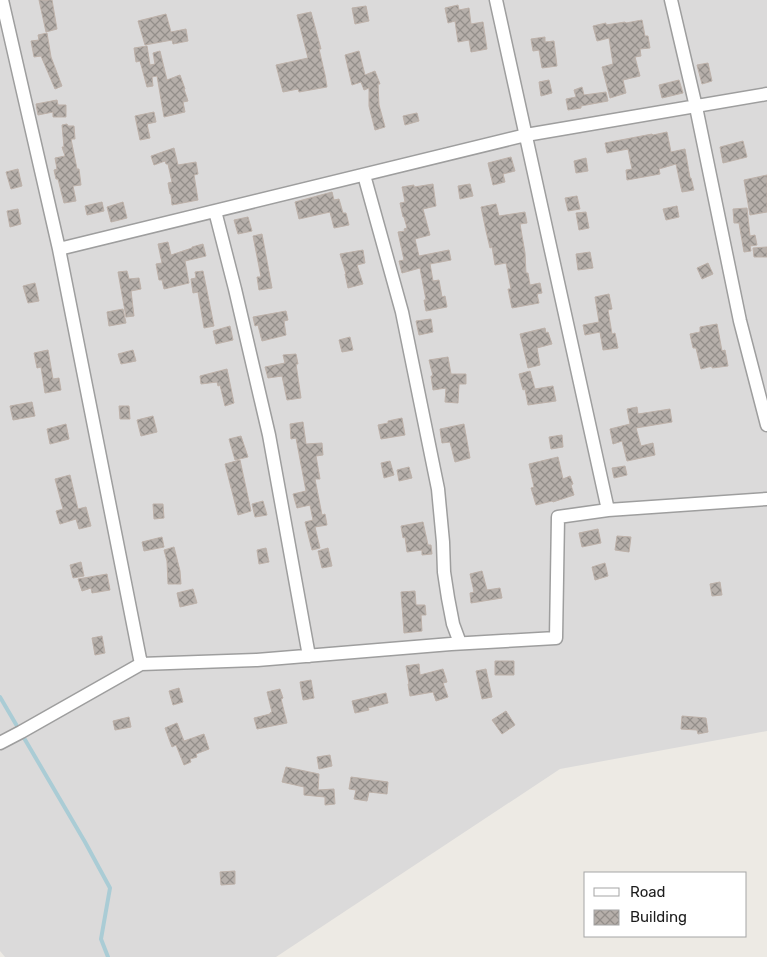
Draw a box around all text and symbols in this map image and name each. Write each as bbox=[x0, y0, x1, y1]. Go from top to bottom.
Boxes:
legend bbox=[584, 872, 747, 937]
text: Road bbox=[630, 883, 666, 901]
text: Building bbox=[630, 908, 687, 926]

